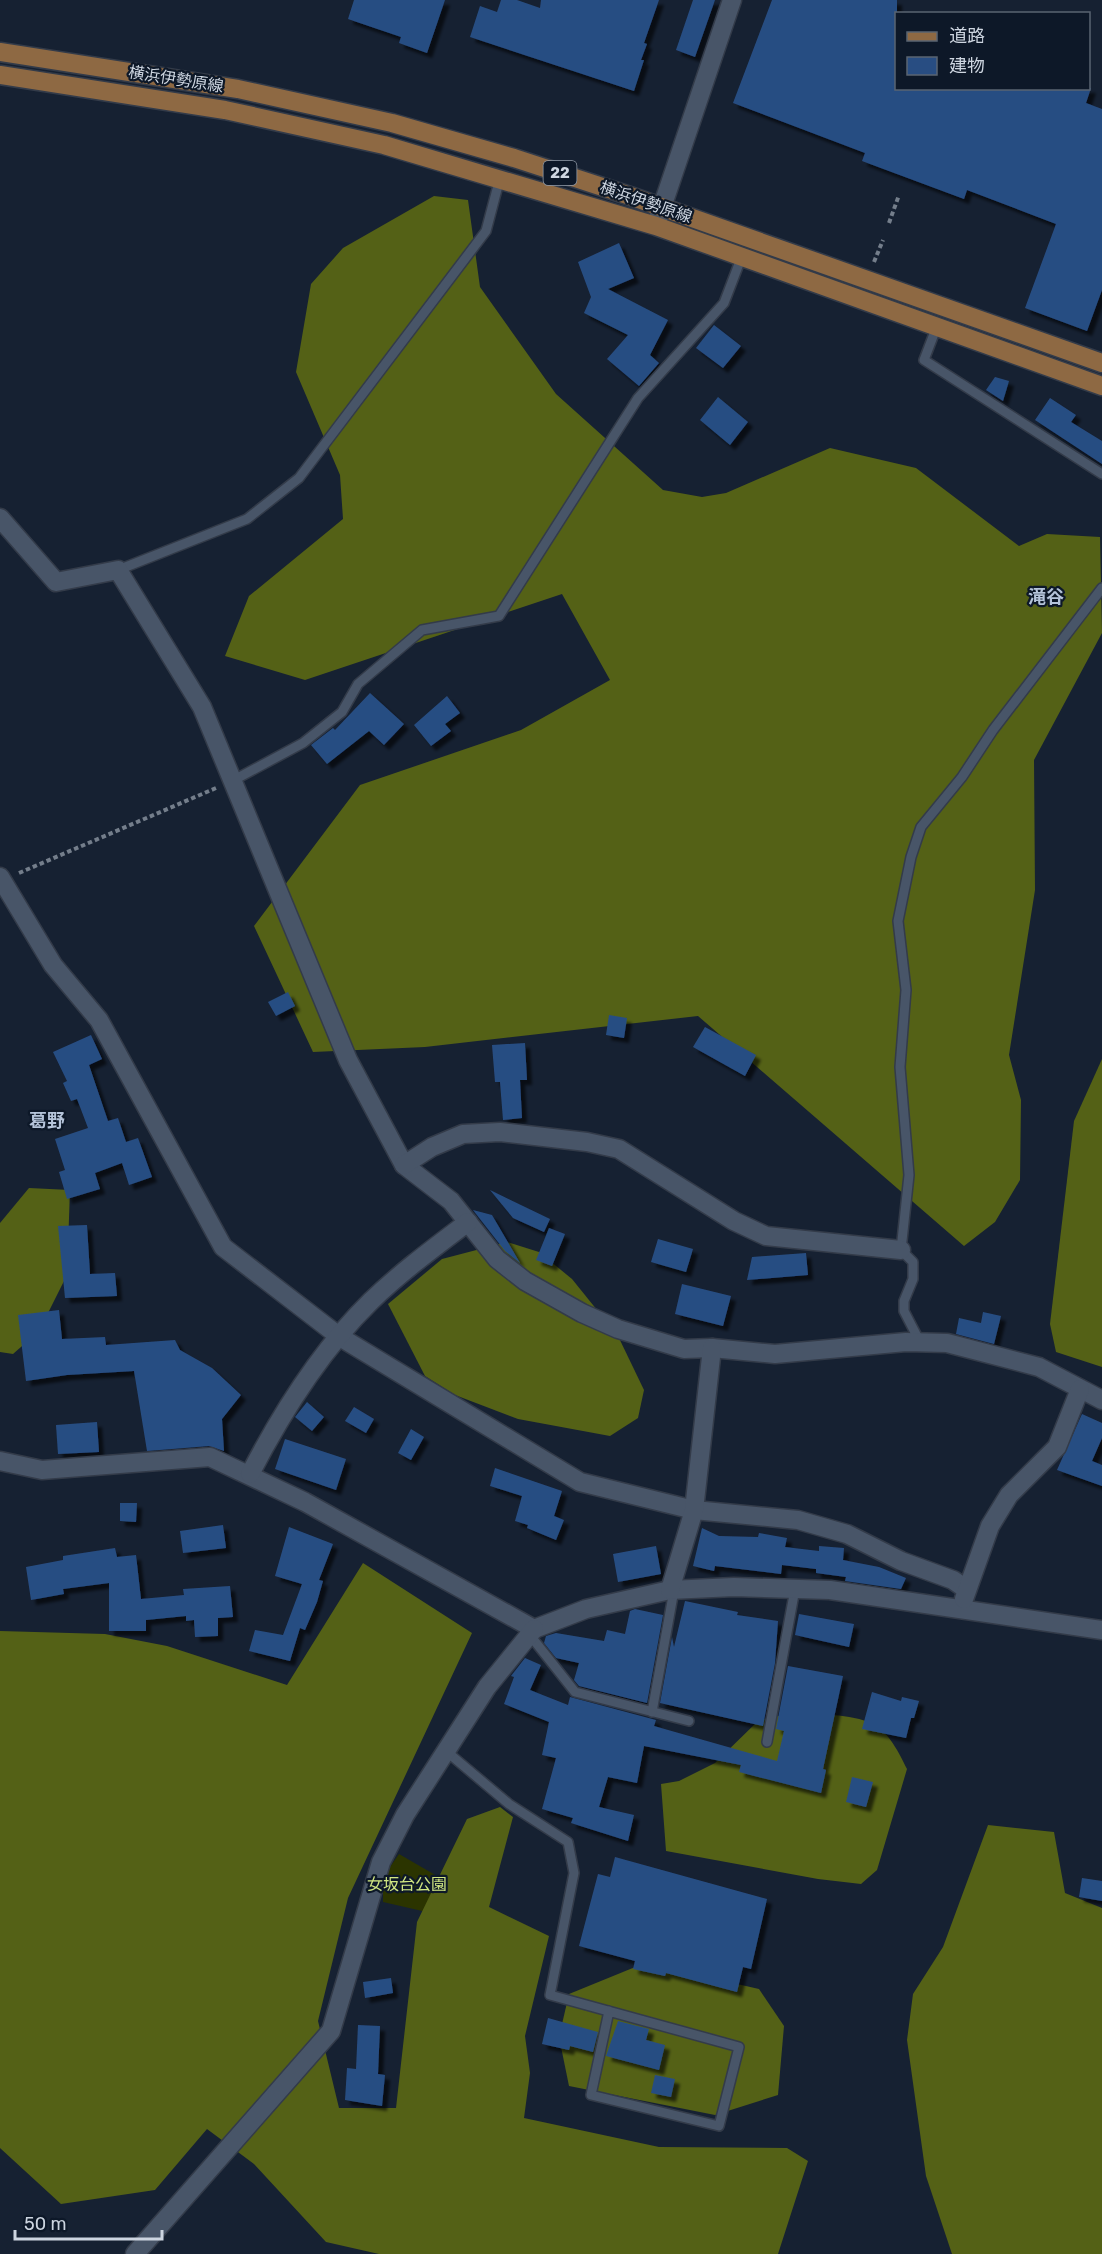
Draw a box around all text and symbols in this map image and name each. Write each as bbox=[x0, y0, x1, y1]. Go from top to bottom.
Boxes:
legend bbox=[895, 12, 1090, 90]
text: 道路 bbox=[949, 25, 985, 47]
text: 建物 bbox=[949, 55, 985, 77]
street label: 横浜伊勢原線 bbox=[127, 62, 225, 96]
road number: 22 bbox=[544, 161, 576, 185]
street label: 横浜伊勢原線 bbox=[598, 177, 694, 227]
district label: 滝谷 bbox=[1028, 586, 1064, 608]
district label: 葛野 bbox=[29, 1110, 65, 1132]
park label: 女坂台公園 bbox=[367, 1875, 447, 1894]
scale bar bbox=[15, 2203, 162, 2241]
text: 50 m bbox=[24, 2213, 67, 2235]

